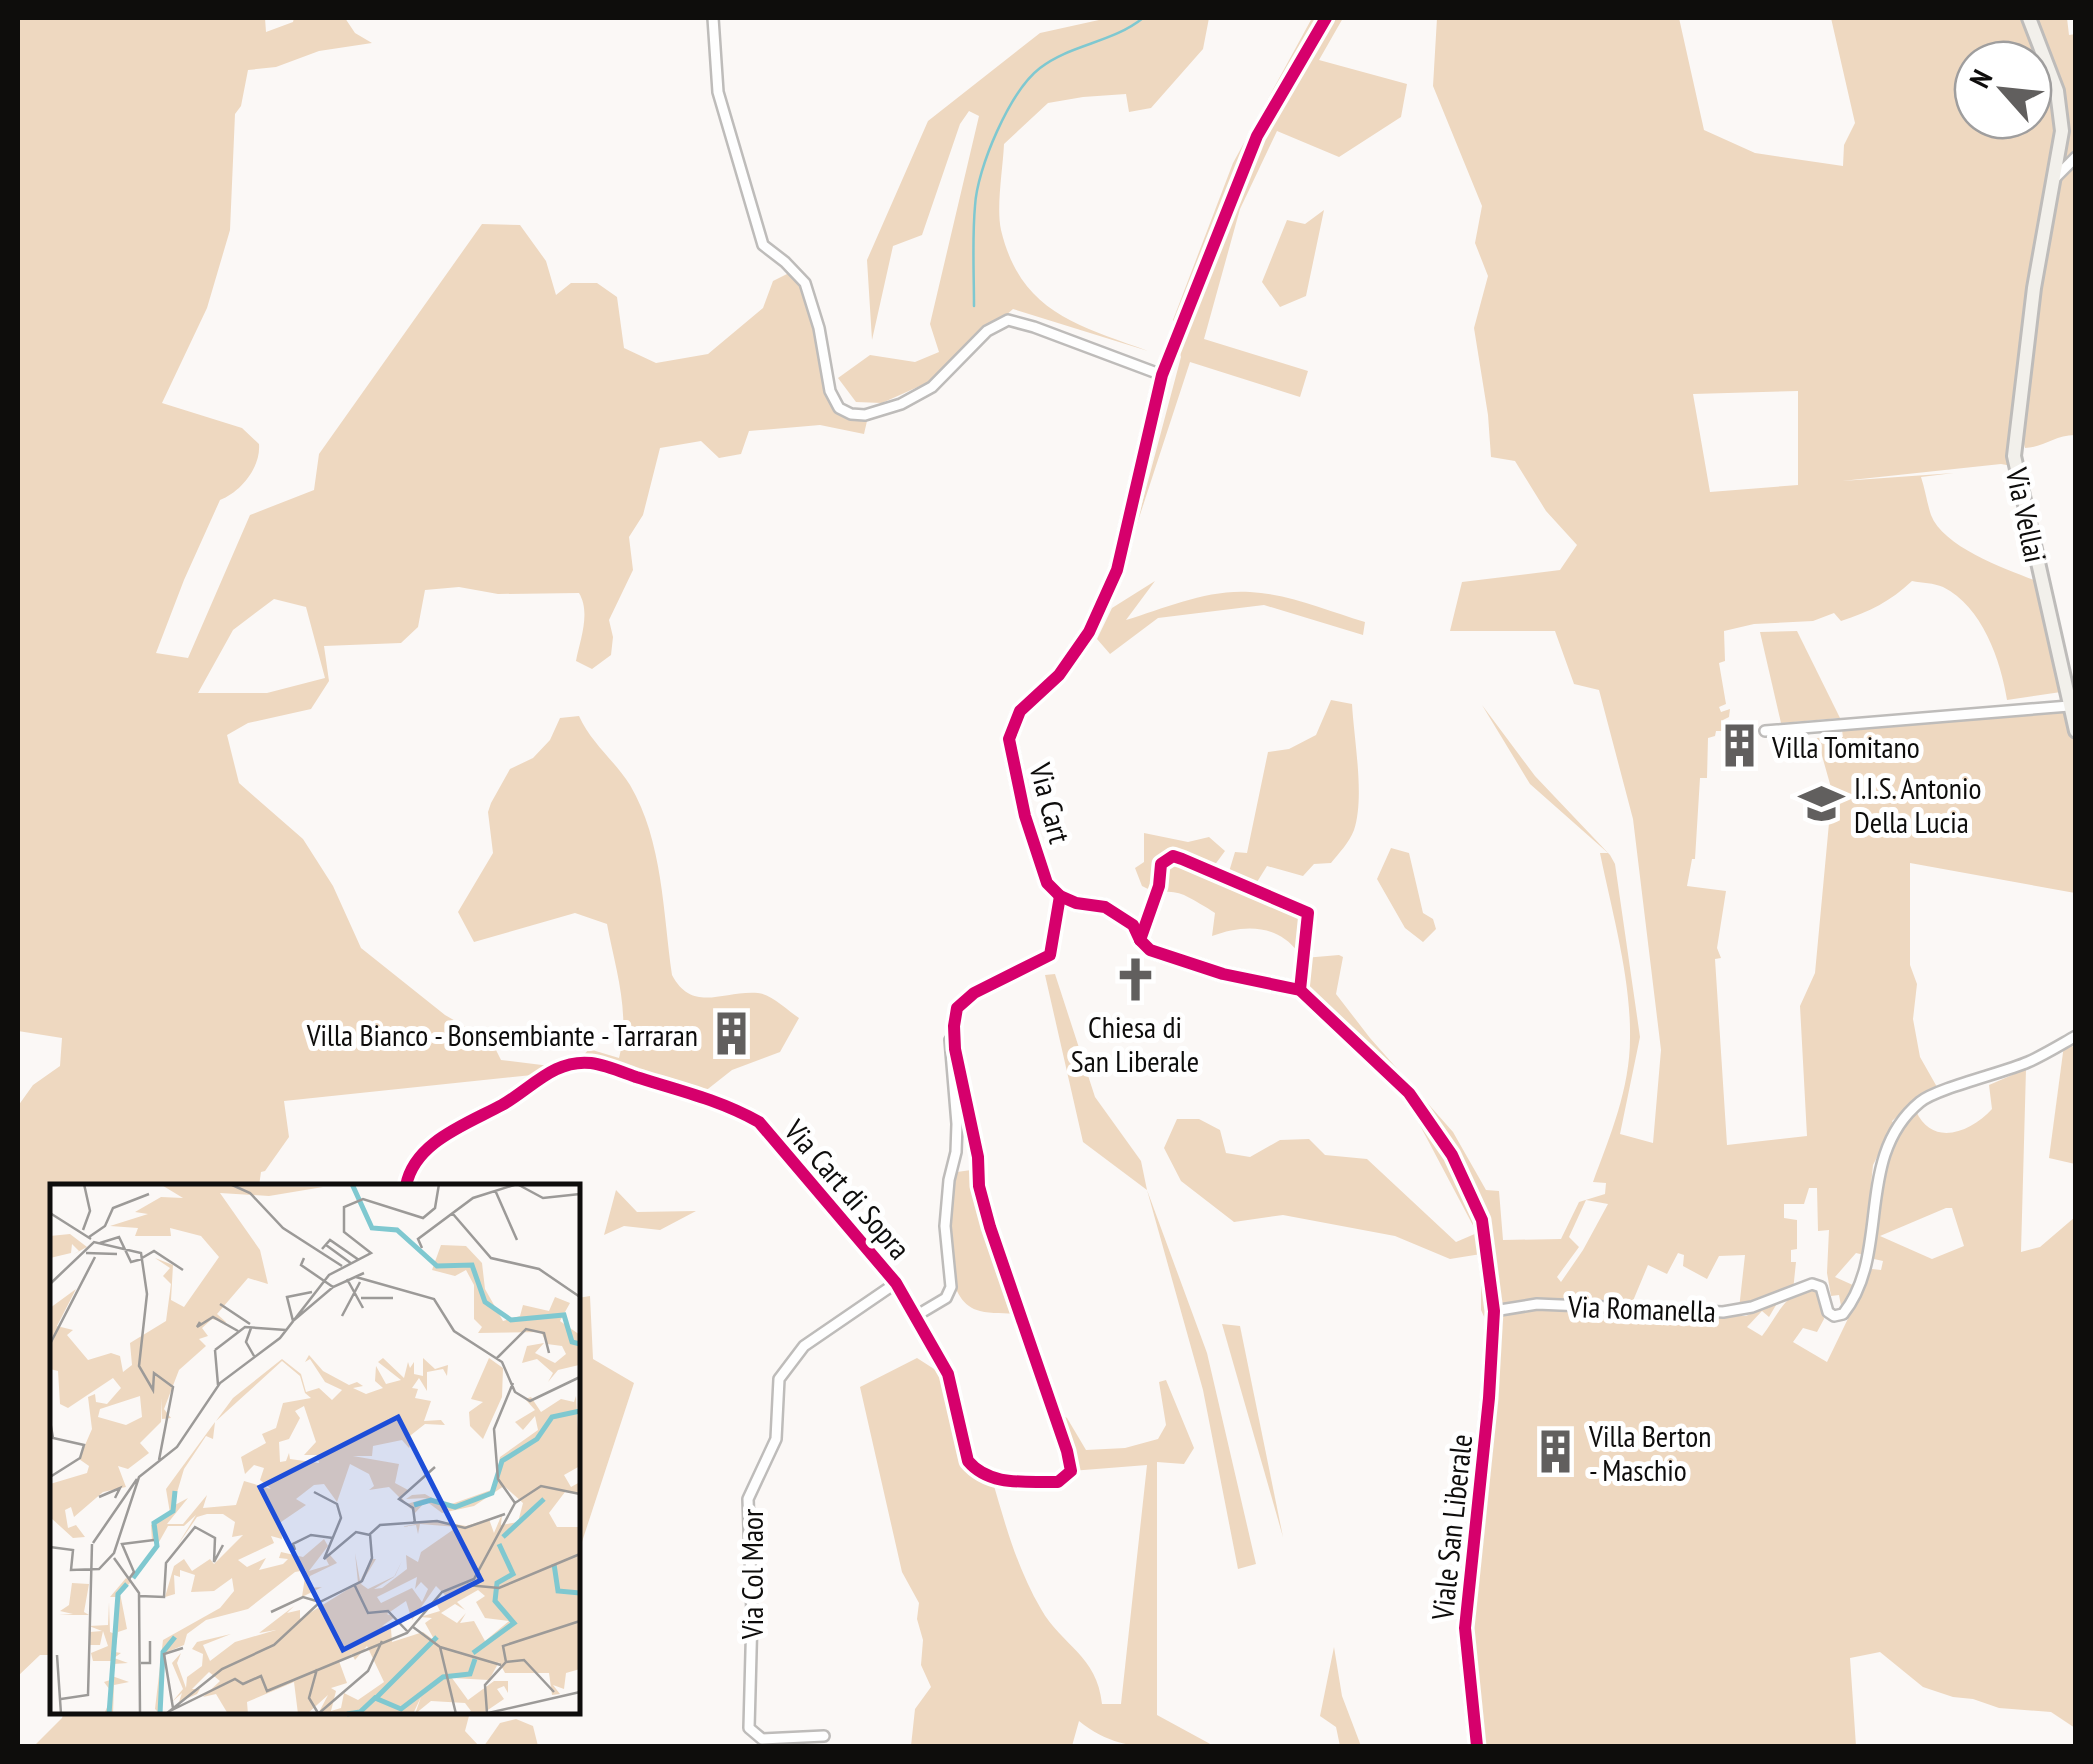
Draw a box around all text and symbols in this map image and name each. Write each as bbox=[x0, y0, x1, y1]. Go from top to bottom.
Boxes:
north arrow bbox=[1953, 40, 2053, 140]
text: N bbox=[1960, 63, 2000, 94]
street label: Via Vellai bbox=[1998, 463, 2056, 566]
building icon: Villa Tomitano bbox=[1715, 722, 1763, 770]
place label: Villa Tomitano bbox=[1771, 727, 1920, 766]
street label: Via Cart bbox=[1021, 758, 1081, 848]
place label: I.I.S. Antonio Della Lucia bbox=[1854, 768, 1981, 841]
school or university icon: I.I.S. Antonio Della Lucia bbox=[1797, 780, 1845, 828]
church icon: Chiesa di San Liberale bbox=[1111, 955, 1159, 1003]
place label: Chiesa di San Liberale bbox=[1071, 1007, 1199, 1080]
building icon: Villa Bianco - Bonsembiante - Tarraran bbox=[707, 1010, 755, 1058]
place label: Villa Bianco - Bonsembiante - Tarraran bbox=[306, 1015, 698, 1054]
street label: Via Cart di Sopra bbox=[776, 1110, 919, 1267]
inset map bbox=[50, 1184, 580, 1714]
street label: Via Romanella bbox=[1566, 1286, 1717, 1330]
place label: Villa Berton - Maschio bbox=[1588, 1416, 1711, 1489]
building icon: Villa Berton - Maschio bbox=[1532, 1428, 1580, 1476]
street label: Viale San Liberale bbox=[1422, 1432, 1480, 1623]
street label: Via Col Maor bbox=[732, 1508, 771, 1640]

